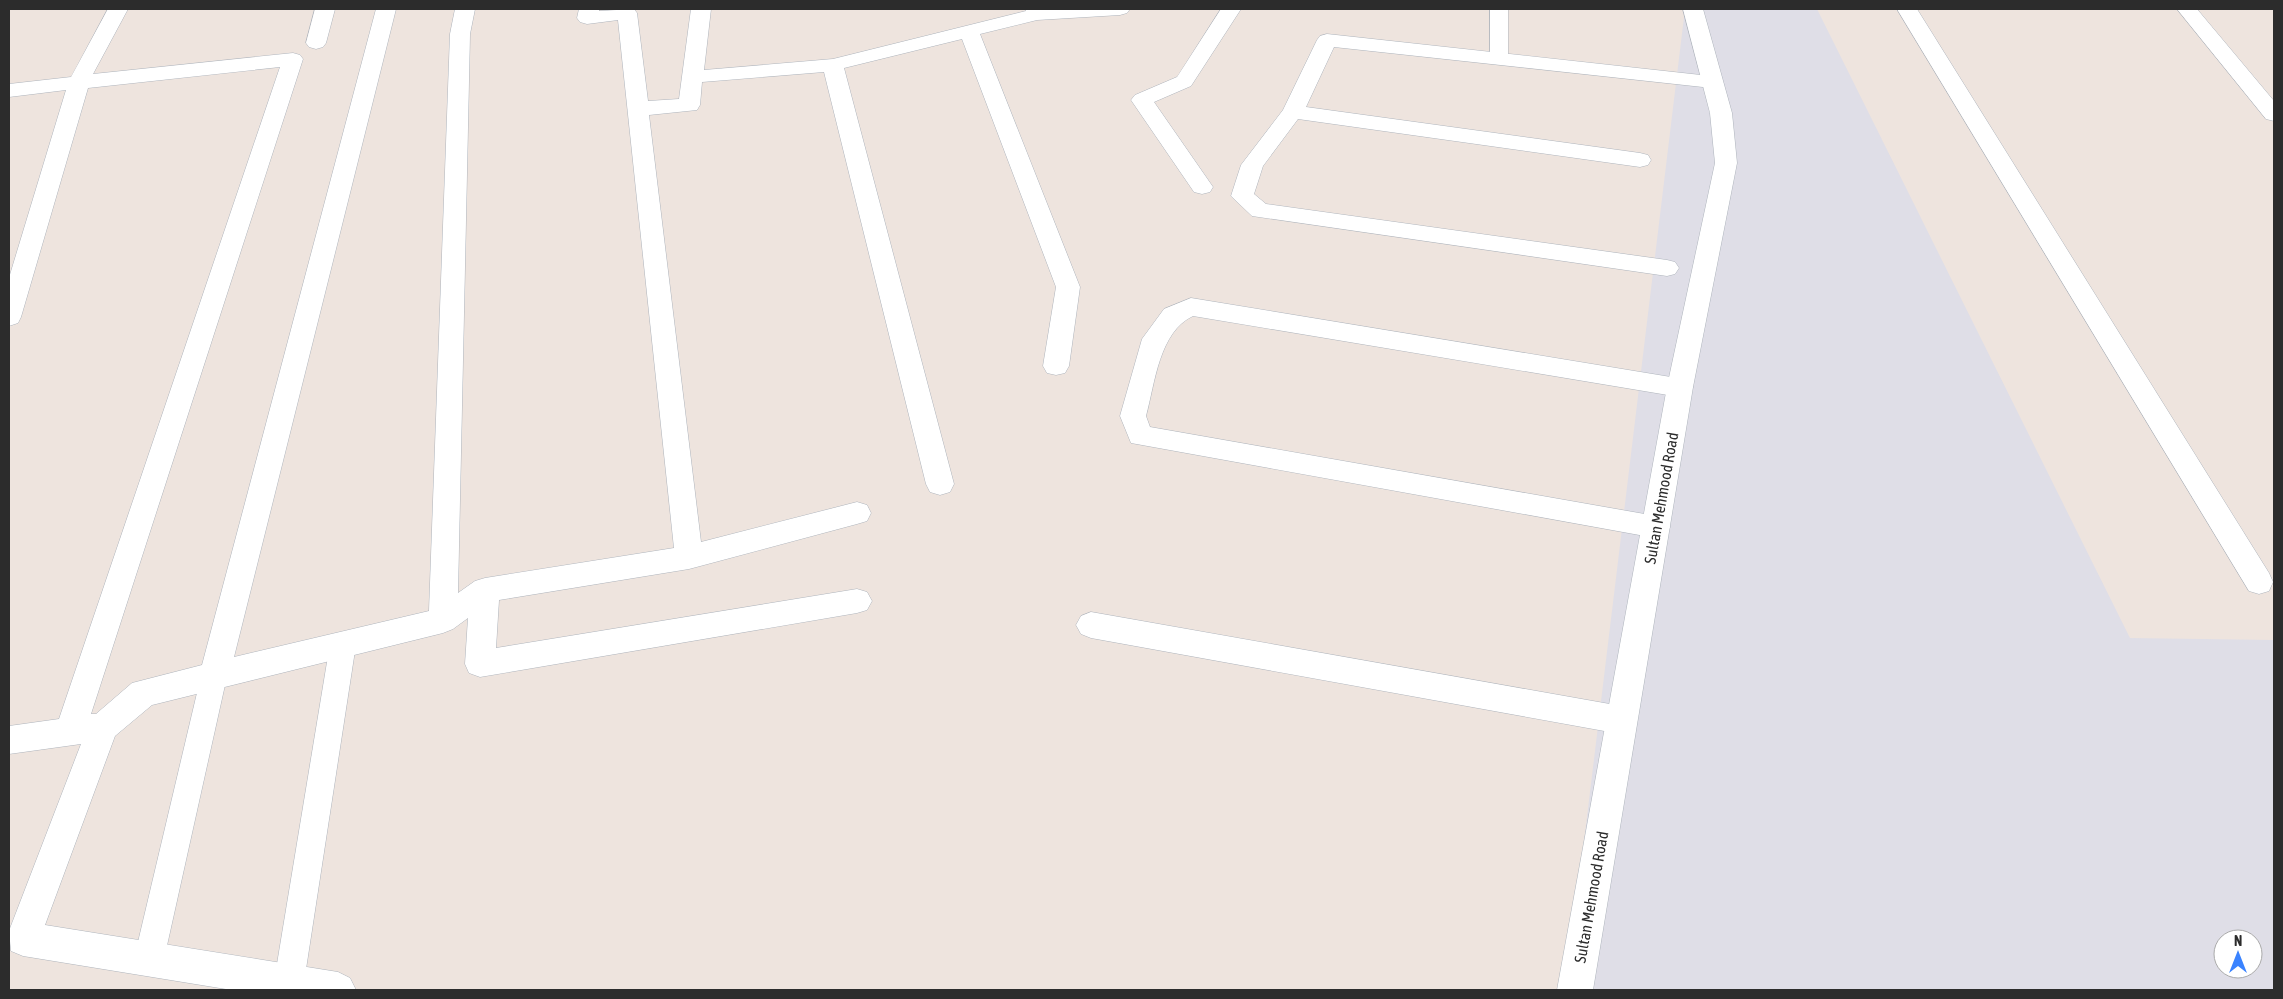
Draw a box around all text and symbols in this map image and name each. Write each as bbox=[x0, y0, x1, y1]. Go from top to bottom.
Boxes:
street label: Sultan Mehmood Road bbox=[1641, 431, 1681, 565]
street label: Sultan Mehmood Road bbox=[1571, 830, 1611, 964]
north arrow bbox=[2213, 929, 2263, 979]
text: N bbox=[2234, 933, 2242, 949]

